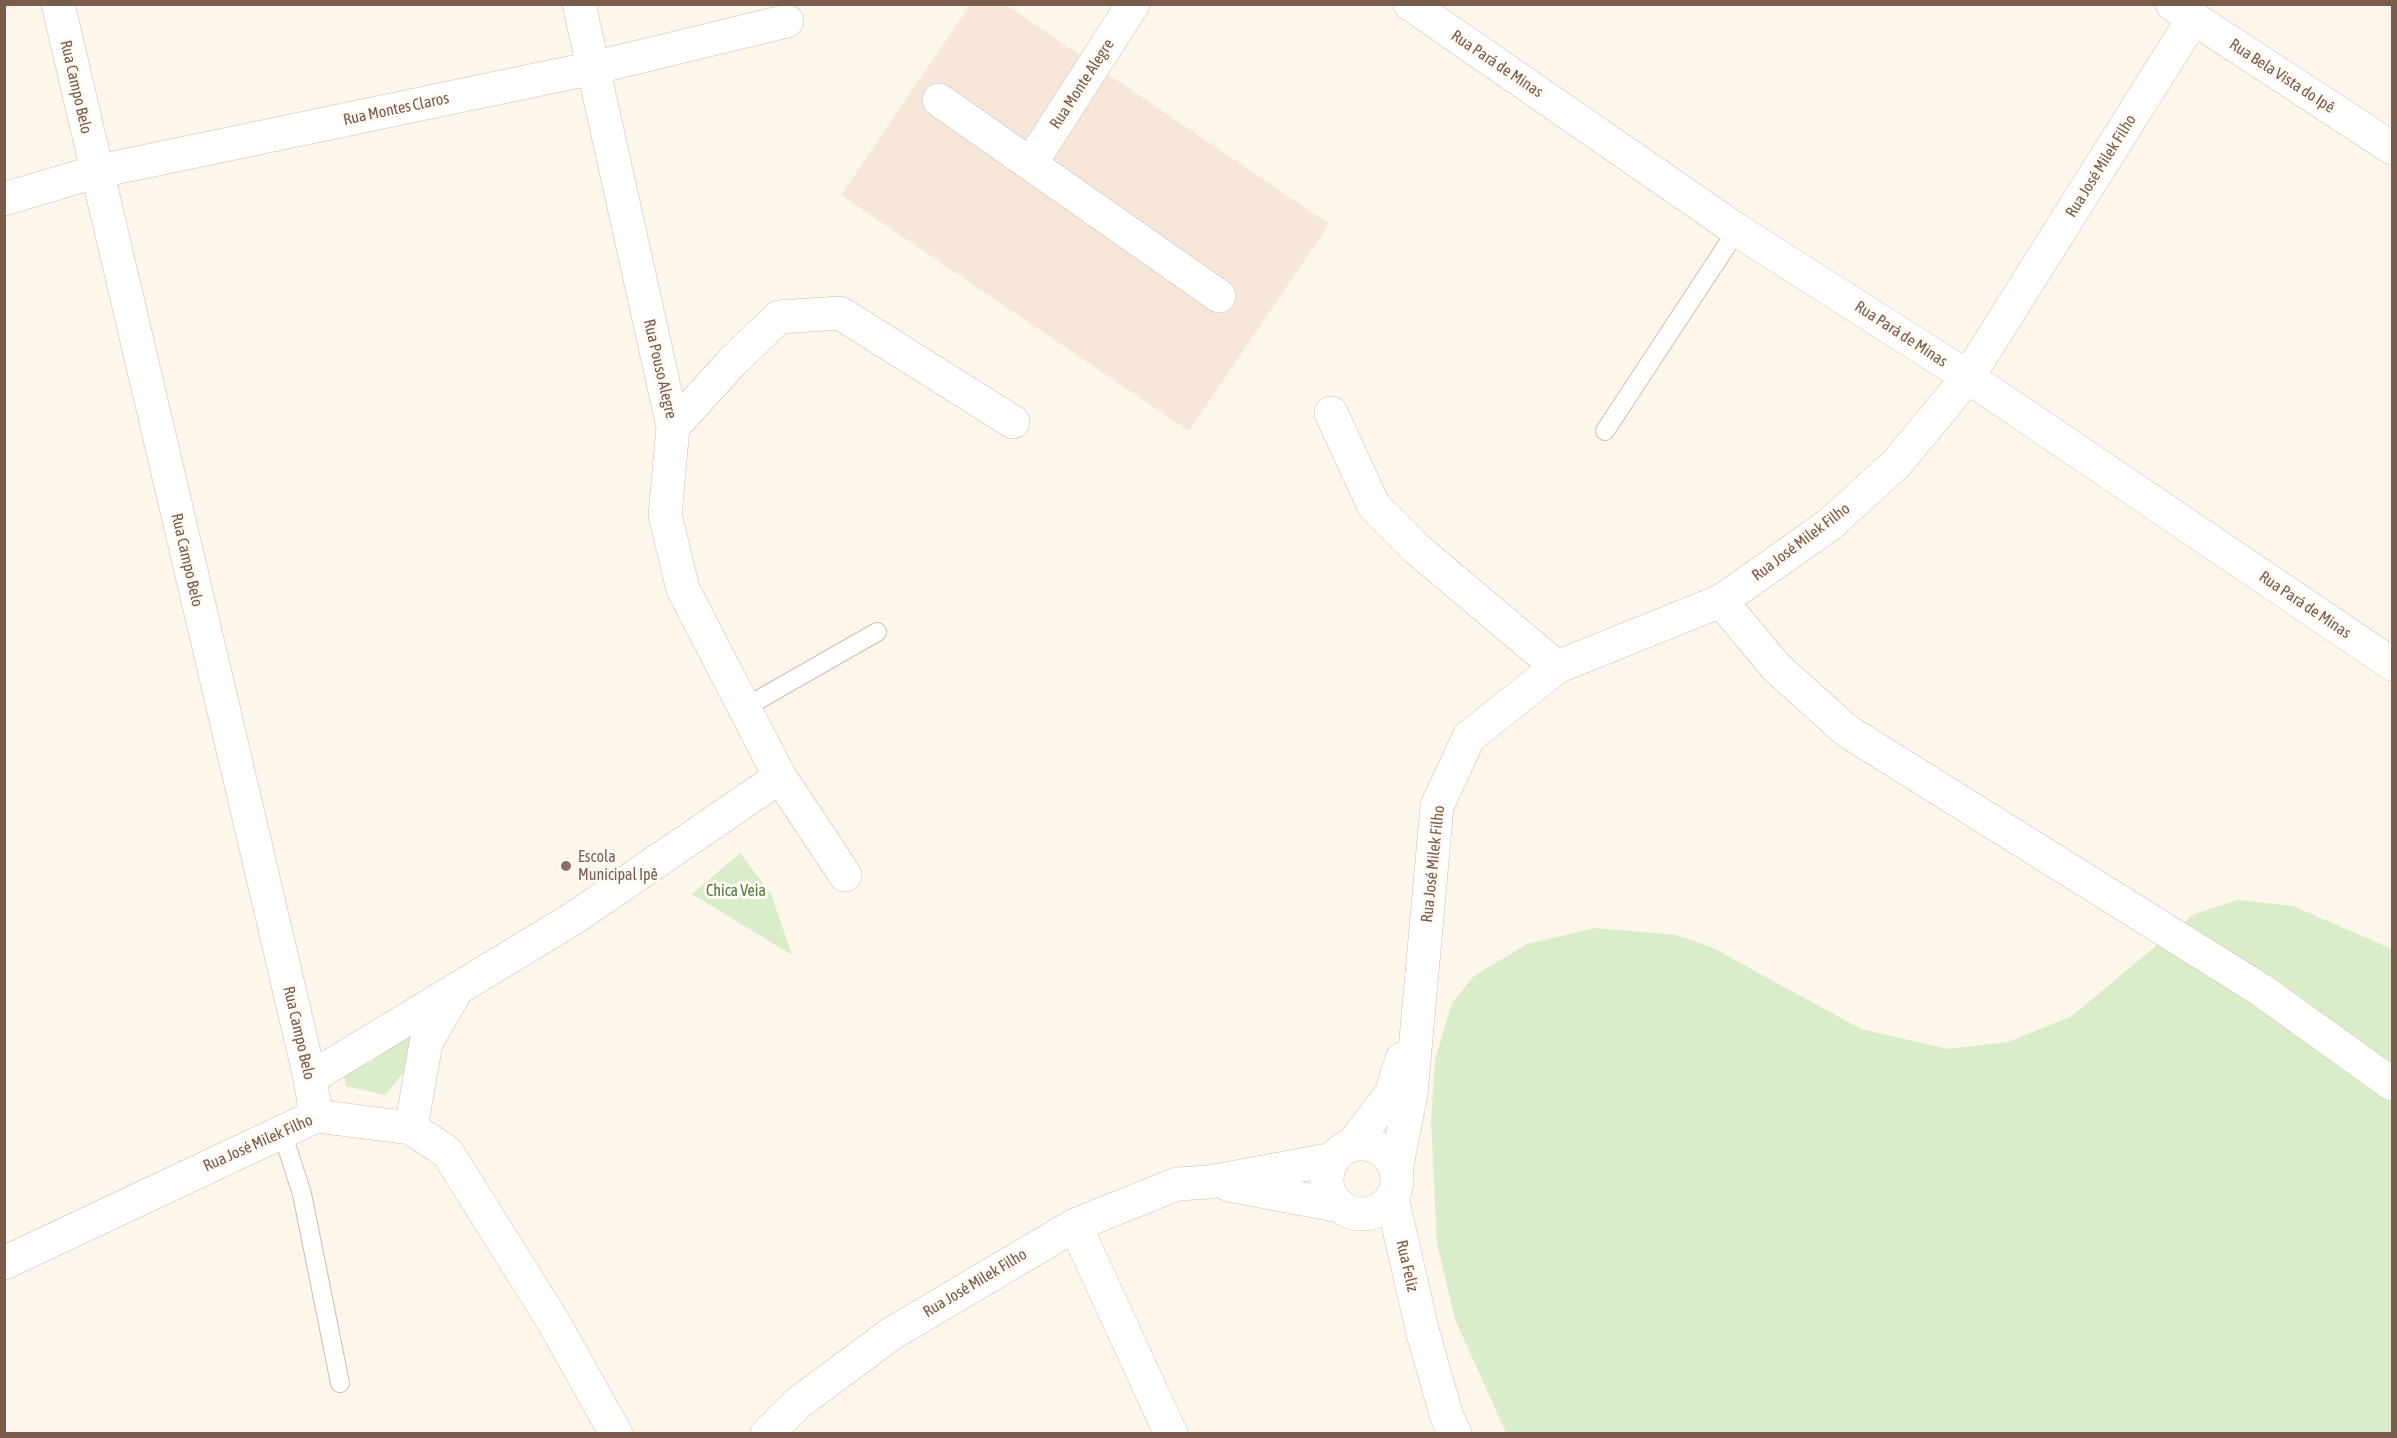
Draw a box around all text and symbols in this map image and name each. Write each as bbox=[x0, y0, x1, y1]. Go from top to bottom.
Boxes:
street label: Rua Pará de Minas bbox=[1447, 26, 1547, 102]
street label: Rua Monte Alegre bbox=[1046, 35, 1118, 133]
street label: Rua Bela Vista do Ipê bbox=[2226, 35, 2338, 117]
street label: Rua Campo Belo bbox=[56, 38, 96, 136]
street label: Rua Montes Claros bbox=[341, 88, 451, 130]
street label: Rua José Milek Filho bbox=[2062, 111, 2140, 221]
street label: Rua Pará de Minas bbox=[1851, 297, 1951, 371]
street label: Rua Pouso Alegre bbox=[639, 317, 681, 421]
street label: Rua José Milek Filho bbox=[1748, 499, 1854, 585]
street label: Rua Campo Belo bbox=[167, 511, 207, 609]
street label: Rua Pará de Minas bbox=[2255, 567, 2355, 643]
street label: Rua José Milek Filho bbox=[1417, 804, 1449, 924]
place label: Escola Municipal Ipê bbox=[578, 847, 658, 885]
marker: Escola Municipal Ipê bbox=[559, 859, 573, 873]
park label: Chica Veia bbox=[706, 881, 766, 901]
street label: Rua Campo Belo bbox=[279, 984, 319, 1082]
street label: Rua José Milek Filho bbox=[200, 1110, 316, 1176]
street label: Rua Feliz bbox=[1392, 1238, 1422, 1294]
street label: Rua José Milek Filho bbox=[920, 1244, 1030, 1322]

